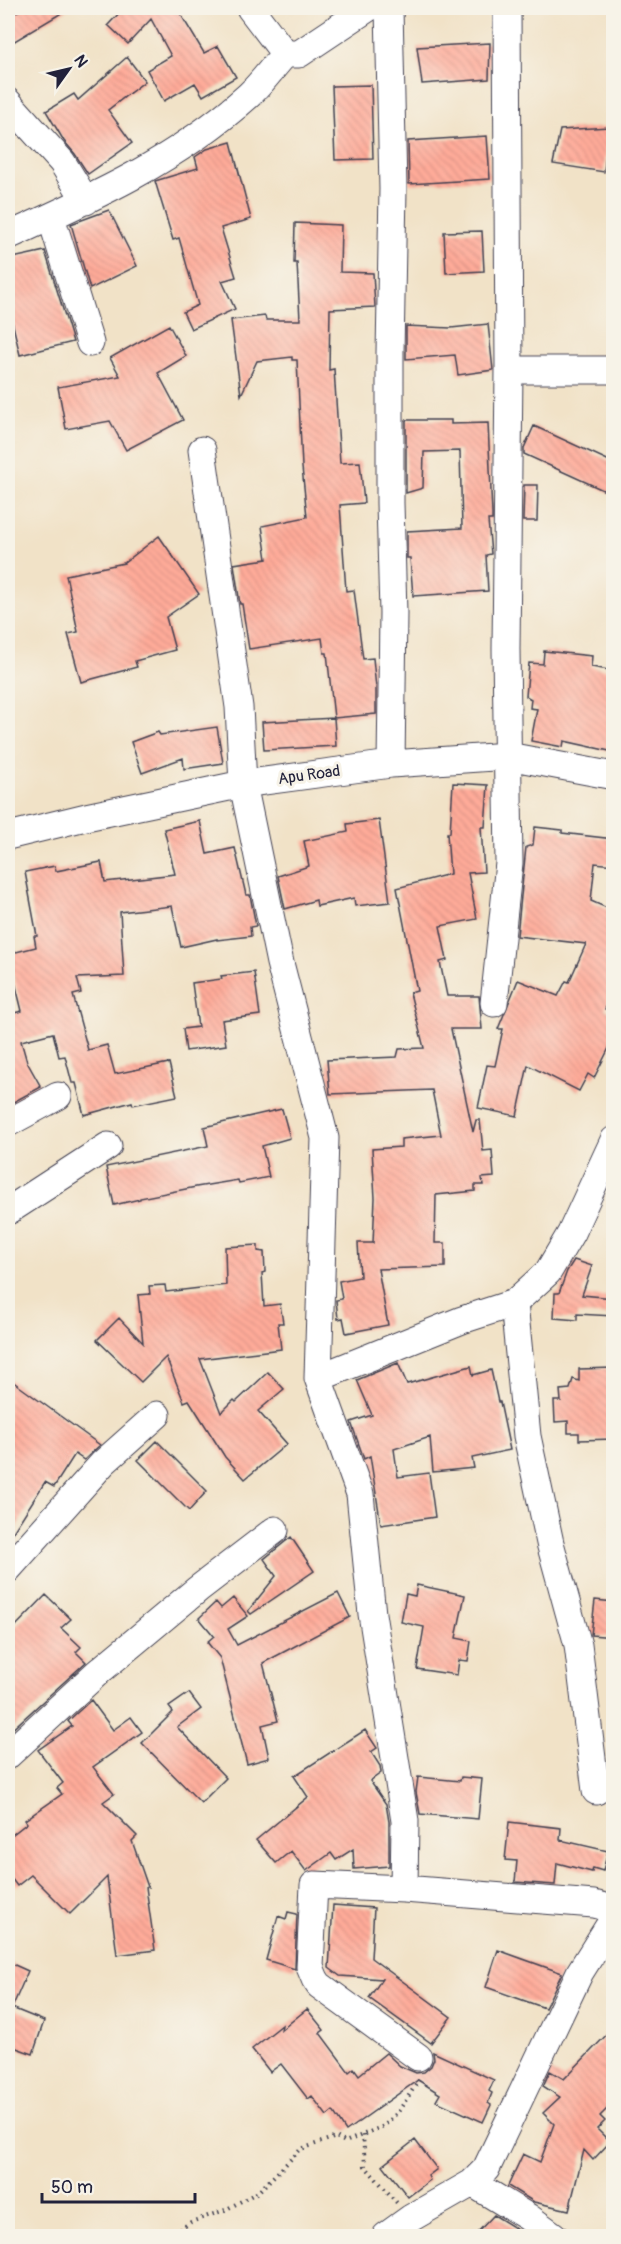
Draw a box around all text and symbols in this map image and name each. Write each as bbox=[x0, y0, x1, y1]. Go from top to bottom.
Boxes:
north arrow bbox=[39, 39, 99, 99]
text: N bbox=[69, 51, 92, 71]
street label: Apu Road bbox=[277, 761, 341, 789]
scale bar bbox=[42, 2166, 195, 2204]
text: 50 m bbox=[51, 2176, 93, 2199]

